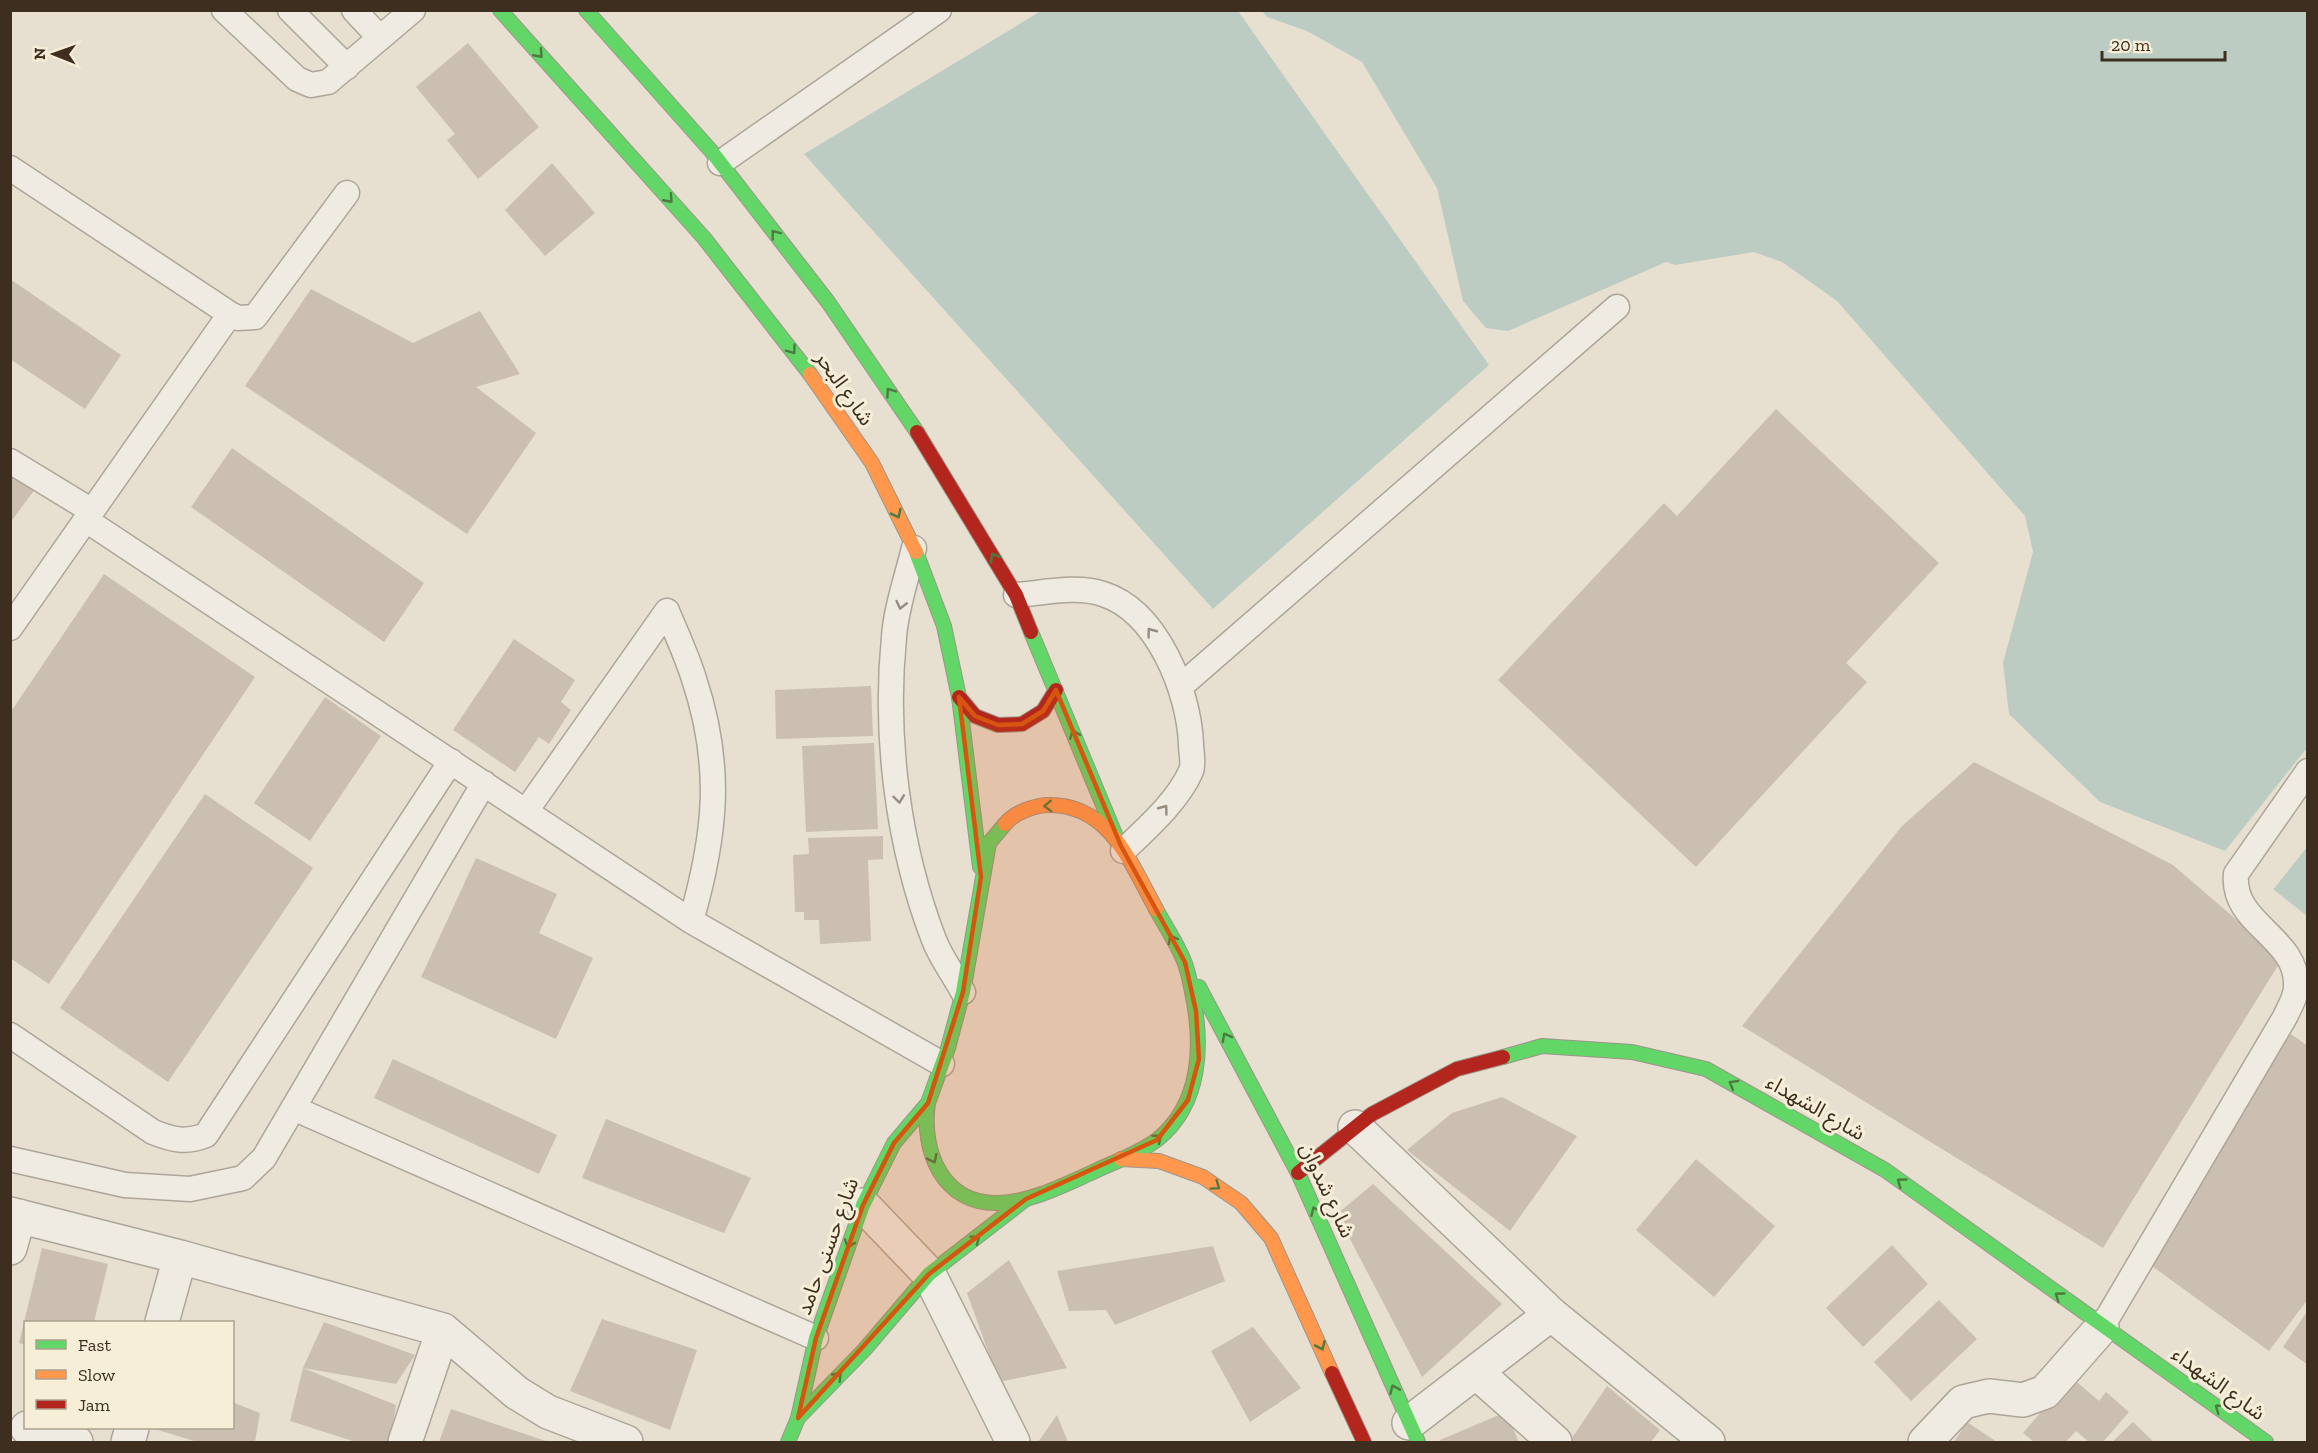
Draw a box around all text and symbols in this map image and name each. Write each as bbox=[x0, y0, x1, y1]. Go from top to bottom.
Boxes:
north arrow bbox=[24, 24, 84, 84]
scale bar bbox=[2102, 24, 2225, 62]
text: 20 m bbox=[2111, 34, 2151, 56]
text: N bbox=[30, 47, 49, 60]
one-way arrow bbox=[532, 47, 543, 58]
one-way arrow bbox=[662, 192, 673, 203]
one-way arrow bbox=[772, 230, 783, 241]
one-way arrow bbox=[785, 344, 796, 355]
street label: شارع البحر bbox=[807, 345, 880, 432]
one-way arrow bbox=[886, 387, 897, 398]
one-way arrow bbox=[890, 508, 902, 519]
one-way arrow bbox=[989, 553, 1001, 563]
one-way arrow bbox=[895, 600, 908, 610]
one-way arrow bbox=[1147, 628, 1158, 639]
one-way arrow bbox=[1069, 729, 1081, 740]
one-way arrow bbox=[892, 794, 904, 803]
one-way arrow bbox=[1043, 799, 1052, 812]
one-way arrow bbox=[1157, 805, 1168, 816]
one-way arrow bbox=[1168, 935, 1180, 945]
one-way arrow bbox=[1222, 1033, 1233, 1044]
street label: شارع الشهداء bbox=[1761, 1069, 1870, 1148]
one-way arrow bbox=[1729, 1080, 1739, 1091]
one-way arrow bbox=[1151, 1134, 1162, 1145]
street label: شارع شدوان bbox=[1292, 1138, 1361, 1243]
one-way arrow bbox=[925, 1153, 937, 1164]
street label: شارع حسنى حامد bbox=[791, 1174, 866, 1319]
one-way arrow bbox=[1897, 1178, 1908, 1189]
one-way arrow bbox=[1209, 1179, 1220, 1190]
one-way arrow bbox=[1310, 1206, 1322, 1217]
one-way arrow bbox=[969, 1235, 980, 1246]
one-way arrow bbox=[844, 1238, 857, 1249]
one-way arrow bbox=[2055, 1292, 2066, 1303]
legend bbox=[24, 1321, 234, 1429]
text: Fast bbox=[78, 1334, 111, 1356]
one-way arrow bbox=[1313, 1339, 1325, 1350]
street label: شارع الشهداء bbox=[2166, 1341, 2271, 1428]
text: Slow bbox=[78, 1364, 115, 1386]
one-way arrow bbox=[831, 1373, 842, 1384]
one-way arrow bbox=[1390, 1384, 1402, 1395]
text: Jam bbox=[78, 1394, 110, 1416]
one-way arrow bbox=[2214, 1404, 2225, 1415]

